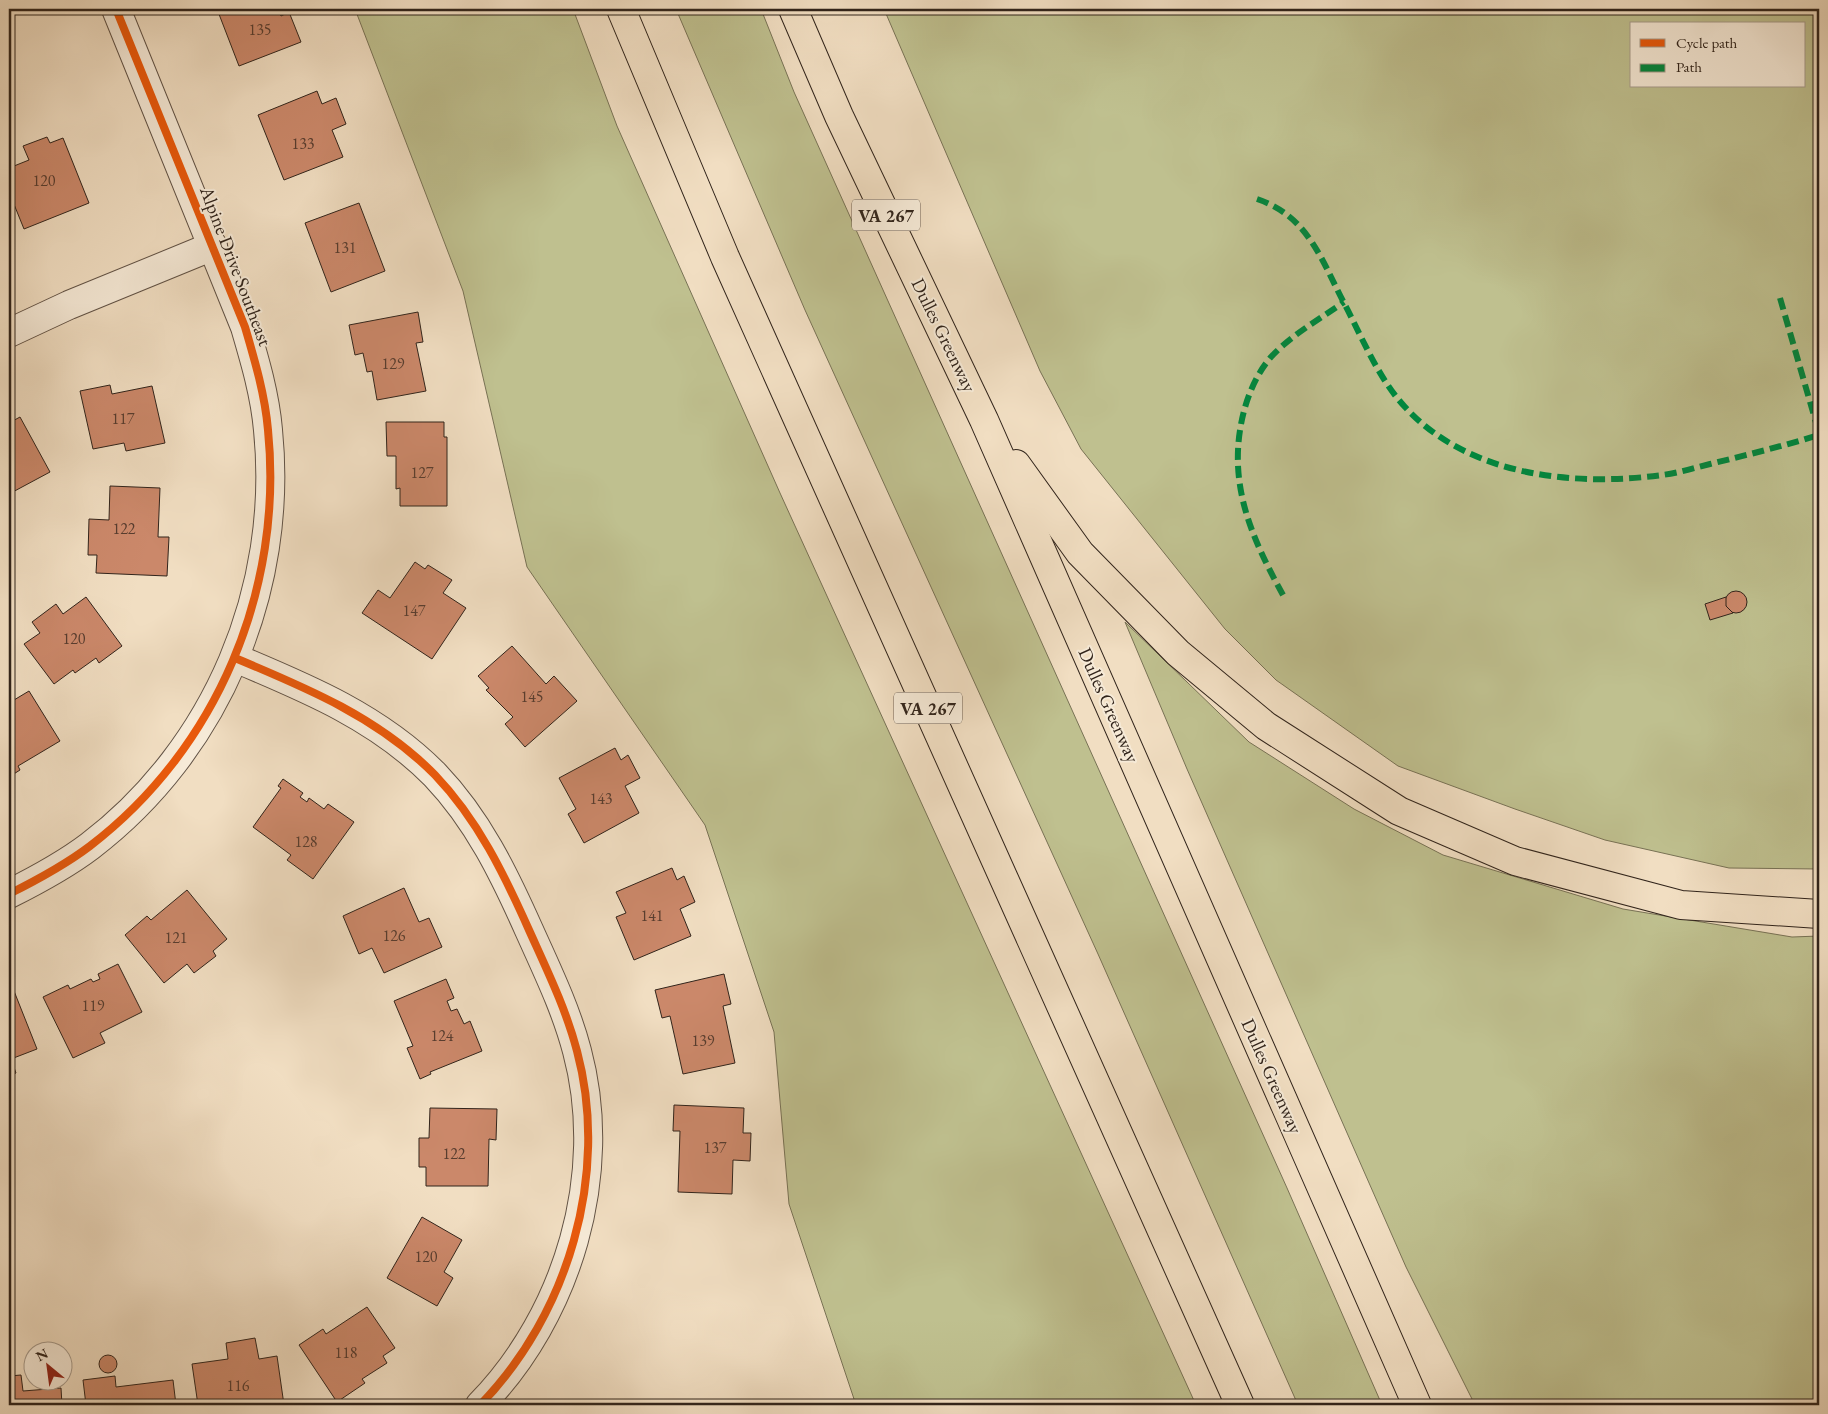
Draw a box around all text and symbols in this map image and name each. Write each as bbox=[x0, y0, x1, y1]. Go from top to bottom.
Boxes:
house number: 135 bbox=[248, 19, 272, 40]
legend bbox=[1630, 22, 1806, 88]
text: Cycle path bbox=[1676, 33, 1738, 52]
text: Path bbox=[1676, 57, 1702, 76]
house number: 133 bbox=[291, 133, 315, 154]
house number: 120 bbox=[32, 170, 56, 191]
street label: Alpine Drive Southeast bbox=[194, 182, 278, 349]
road number: VA 267 bbox=[852, 200, 920, 230]
house number: 131 bbox=[333, 237, 357, 258]
street label: Dulles Greenway bbox=[906, 274, 983, 397]
house number: 129 bbox=[381, 353, 405, 374]
house number: 117 bbox=[111, 408, 135, 429]
house number: 127 bbox=[410, 462, 434, 483]
house number: 122 bbox=[112, 518, 136, 539]
house number: 147 bbox=[402, 600, 426, 621]
house number: 120 bbox=[62, 628, 86, 649]
street label: Dulles Greenway bbox=[1072, 643, 1146, 767]
house number: 145 bbox=[520, 686, 544, 707]
road number: VA 267 bbox=[894, 692, 962, 724]
house number: 143 bbox=[589, 788, 613, 809]
house number: 128 bbox=[294, 831, 318, 852]
house number: 141 bbox=[640, 905, 664, 926]
house number: 126 bbox=[382, 925, 406, 946]
house number: 121 bbox=[164, 927, 188, 948]
house number: 119 bbox=[81, 995, 105, 1016]
street label: Dulles Greenway bbox=[1235, 1014, 1309, 1138]
house number: 124 bbox=[430, 1025, 454, 1046]
house number: 139 bbox=[691, 1030, 715, 1051]
house number: 137 bbox=[703, 1137, 727, 1158]
house number: 122 bbox=[442, 1143, 466, 1164]
house number: 120 bbox=[414, 1246, 438, 1267]
north arrow bbox=[22, 1342, 72, 1392]
house number: 118 bbox=[334, 1342, 358, 1363]
text: N bbox=[32, 1344, 52, 1365]
house number: 116 bbox=[226, 1375, 250, 1396]

